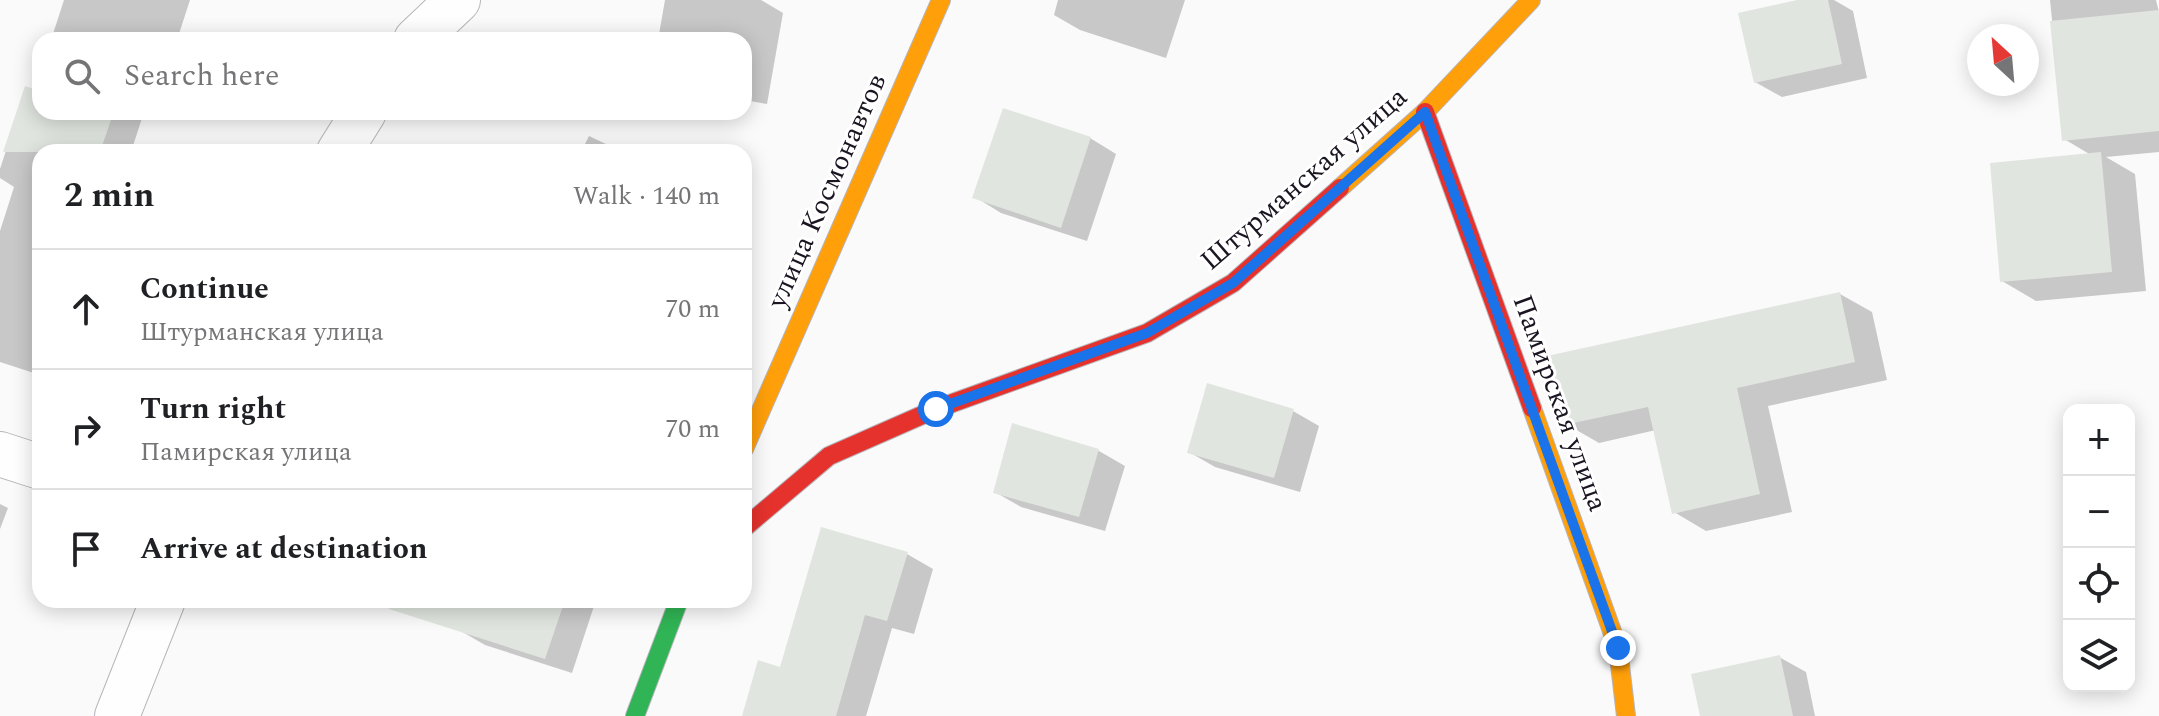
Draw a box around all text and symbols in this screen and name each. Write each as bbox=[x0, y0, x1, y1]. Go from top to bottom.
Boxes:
north arrow bbox=[1967, 24, 2039, 96]
search box bbox=[32, 32, 752, 120]
text: Search here bbox=[124, 53, 280, 99]
icon: search bbox=[60, 54, 104, 98]
street label: улица Космонавтов bbox=[756, 67, 898, 316]
street label: Штурманская улица bbox=[1191, 76, 1417, 281]
text: 2 min bbox=[64, 170, 154, 222]
text: Walk · 140 m bbox=[573, 176, 720, 216]
text: Continue bbox=[140, 266, 269, 312]
icon: ahead bbox=[64, 287, 108, 331]
text: 70 m bbox=[665, 289, 720, 329]
street label: Памирская улица bbox=[1501, 289, 1619, 518]
text: Штурманская улица bbox=[140, 312, 384, 352]
text: Turn right bbox=[140, 386, 286, 432]
route start bbox=[918, 391, 954, 427]
map controls bbox=[2063, 404, 2135, 692]
button: + bbox=[2063, 404, 2135, 476]
icon: right bbox=[64, 407, 108, 451]
text: 70 m bbox=[665, 409, 720, 449]
text: Памирская улица bbox=[140, 432, 352, 472]
button: − bbox=[2063, 476, 2135, 548]
text: Arrive at destination bbox=[140, 526, 427, 572]
icon: arrive bbox=[64, 527, 108, 571]
button: locate bbox=[2063, 548, 2135, 620]
button: layers bbox=[2063, 620, 2135, 692]
route end bbox=[1600, 630, 1636, 666]

